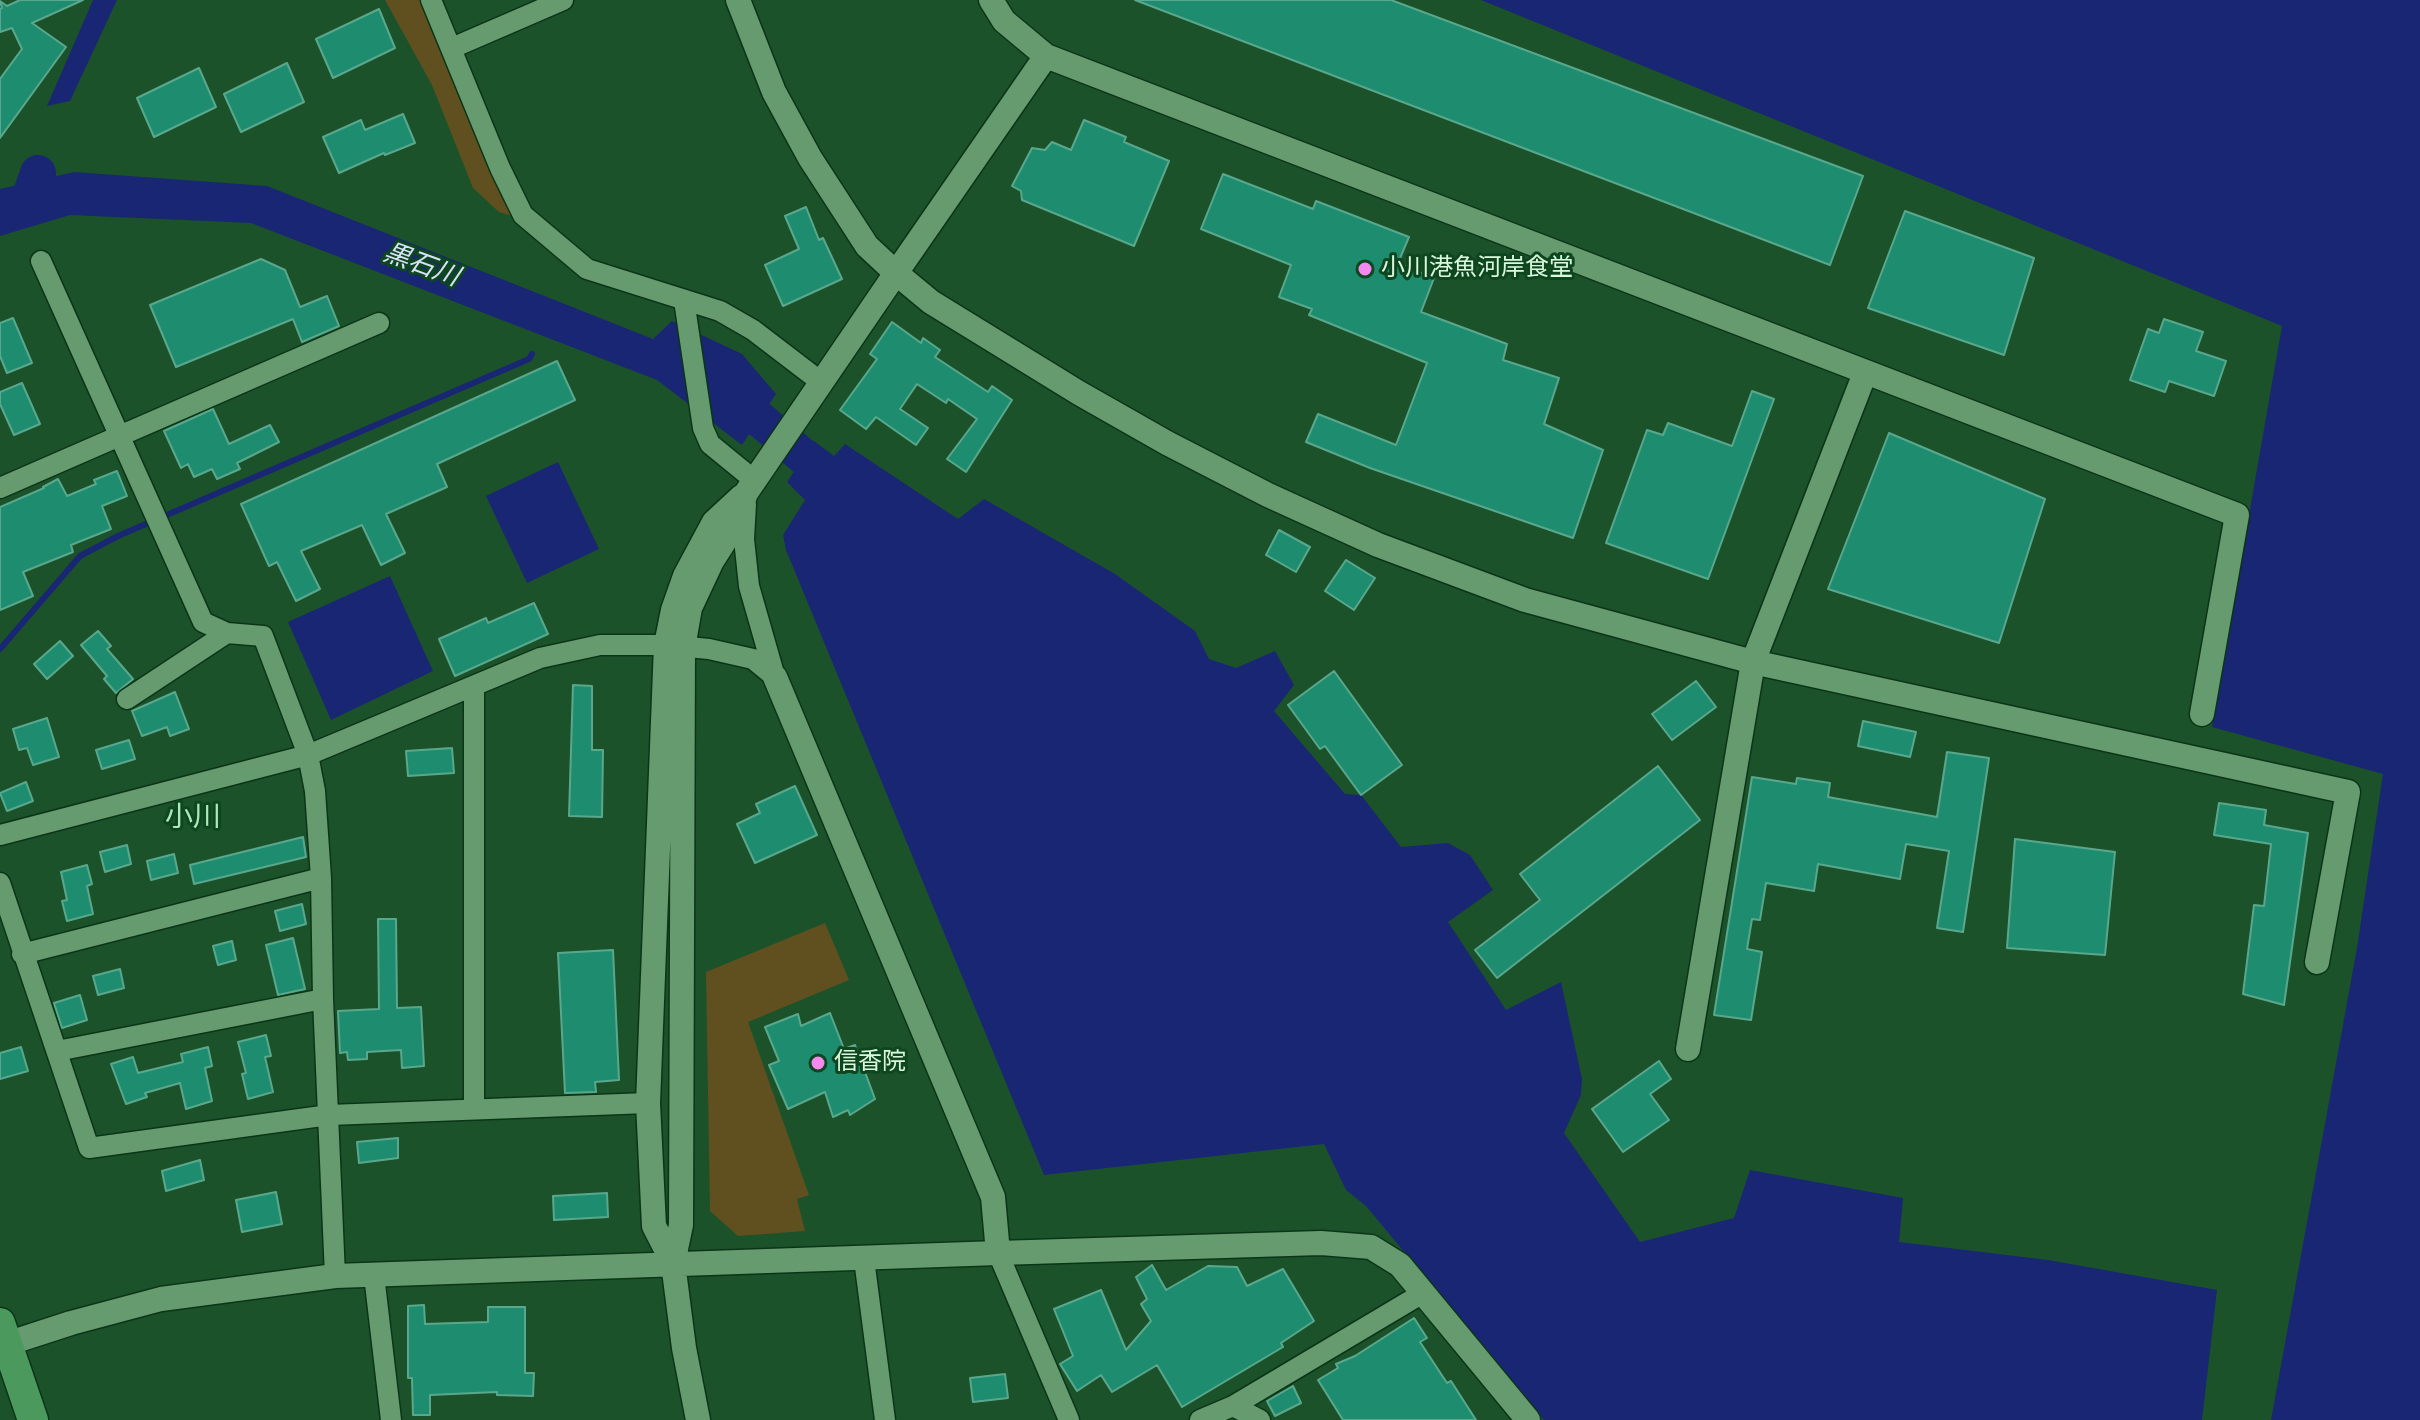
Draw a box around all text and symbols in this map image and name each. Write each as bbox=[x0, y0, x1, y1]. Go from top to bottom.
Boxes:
water label: 黒石川 bbox=[379, 238, 463, 294]
place label: 小川港魚河岸食堂 bbox=[1381, 255, 1573, 283]
marker: 小川港魚河岸食堂 bbox=[1356, 260, 1374, 278]
district label: 小川 bbox=[165, 802, 221, 836]
place label: 信香院 bbox=[834, 1049, 906, 1077]
marker: 信香院 bbox=[809, 1054, 827, 1072]

